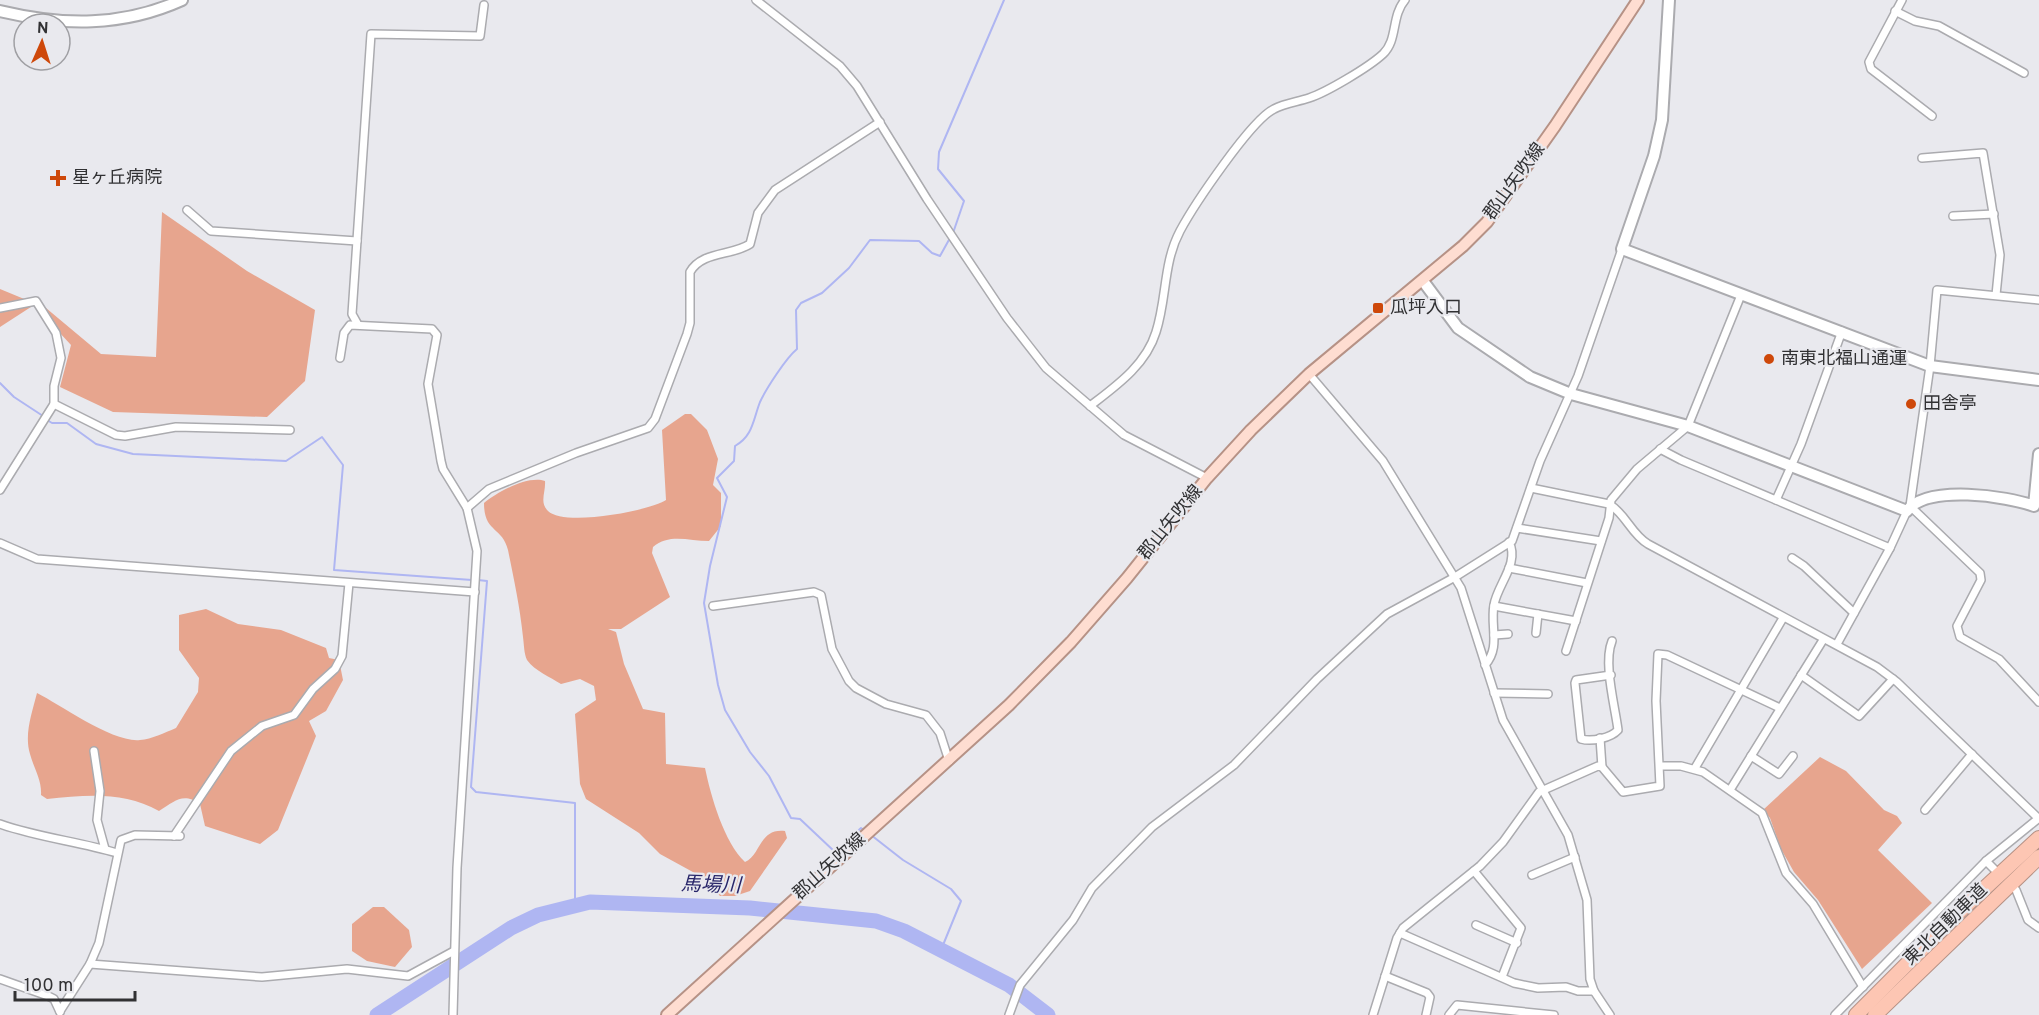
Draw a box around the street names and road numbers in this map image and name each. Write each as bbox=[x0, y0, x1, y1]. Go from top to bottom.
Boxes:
street label: 郡山矢吹線 bbox=[1479, 139, 1551, 225]
street label: 郡山矢吹線 bbox=[1134, 481, 1208, 565]
street label: 郡山矢吹線 bbox=[789, 828, 871, 906]
street label: 東北自動車道 bbox=[1899, 879, 1993, 971]

